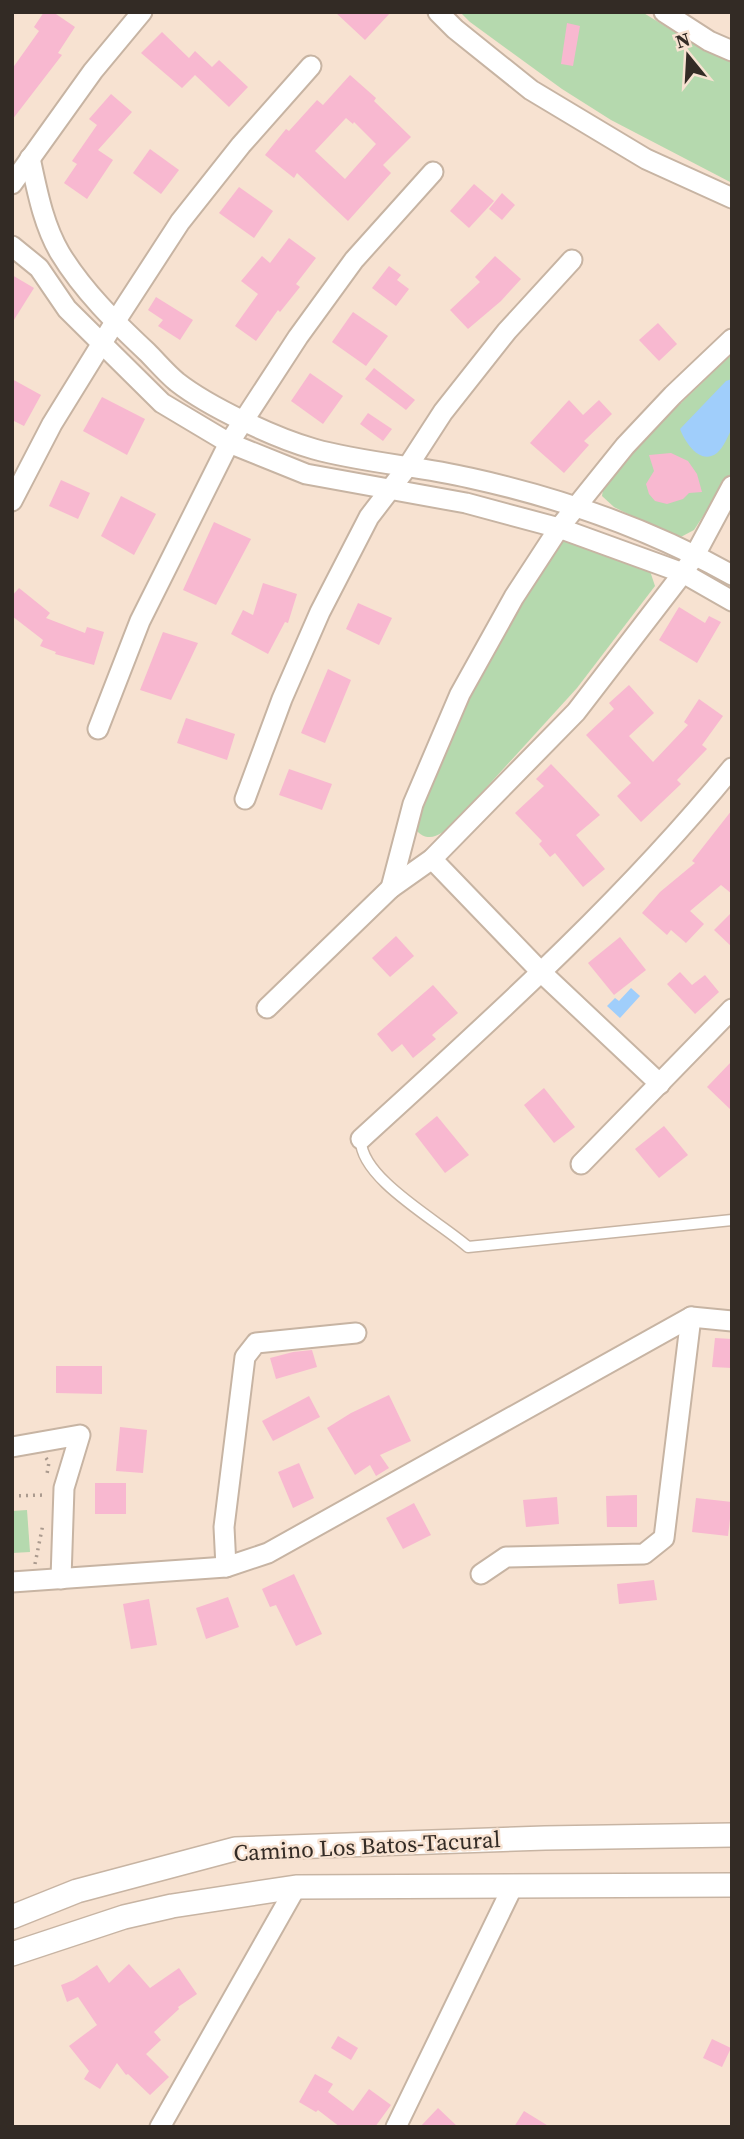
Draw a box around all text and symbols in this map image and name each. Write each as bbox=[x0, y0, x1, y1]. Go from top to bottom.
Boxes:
north arrow bbox=[653, 21, 723, 91]
text: N bbox=[672, 25, 693, 54]
street label: Camino Los Batos-Tacural bbox=[233, 1823, 501, 1869]

